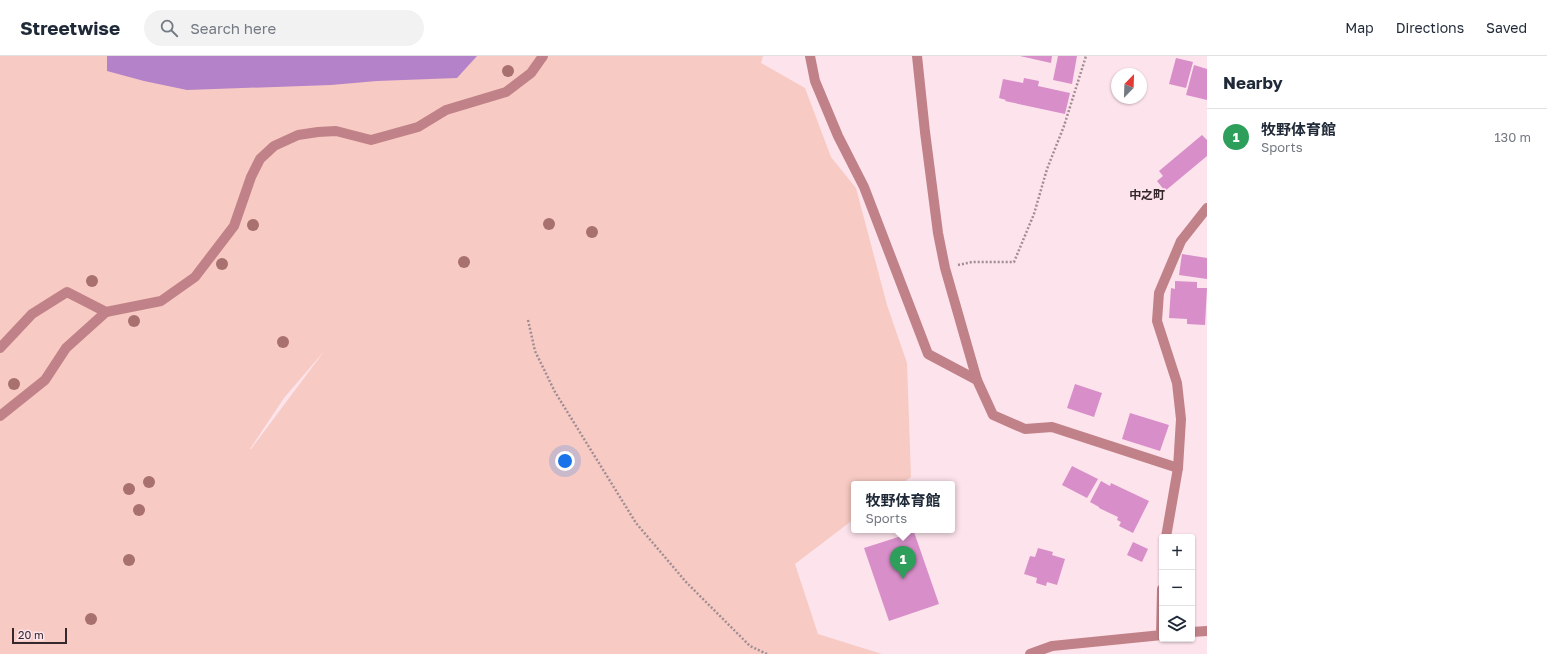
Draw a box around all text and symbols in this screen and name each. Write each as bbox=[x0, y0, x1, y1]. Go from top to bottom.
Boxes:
search box bbox=[144, 10, 424, 46]
text: Streetwise bbox=[20, 16, 120, 39]
icon: search bbox=[158, 17, 180, 39]
text: Search here bbox=[190, 19, 276, 37]
text: Map bbox=[1345, 19, 1374, 36]
text: Directions bbox=[1396, 19, 1464, 36]
text: Saved bbox=[1486, 19, 1527, 36]
north arrow bbox=[1111, 68, 1147, 104]
text: Nearby bbox=[1223, 72, 1283, 93]
text: 牧野体育館 bbox=[1261, 120, 1336, 138]
text: 1 bbox=[1233, 129, 1239, 145]
text: 130 m bbox=[1494, 129, 1531, 145]
text: Sports bbox=[1261, 139, 1303, 155]
district label: 中之町 bbox=[1129, 187, 1165, 202]
your location bbox=[555, 451, 575, 471]
popup bbox=[851, 481, 955, 533]
text: 牧野体育館 bbox=[865, 491, 941, 509]
text: Sports bbox=[865, 510, 907, 526]
map controls bbox=[1159, 534, 1195, 642]
button: + bbox=[1159, 534, 1195, 570]
pin: 1 bbox=[890, 546, 916, 579]
button: − bbox=[1159, 570, 1195, 606]
button: layers bbox=[1159, 606, 1195, 642]
scale bar bbox=[12, 626, 67, 645]
text: 20 m bbox=[18, 628, 44, 641]

